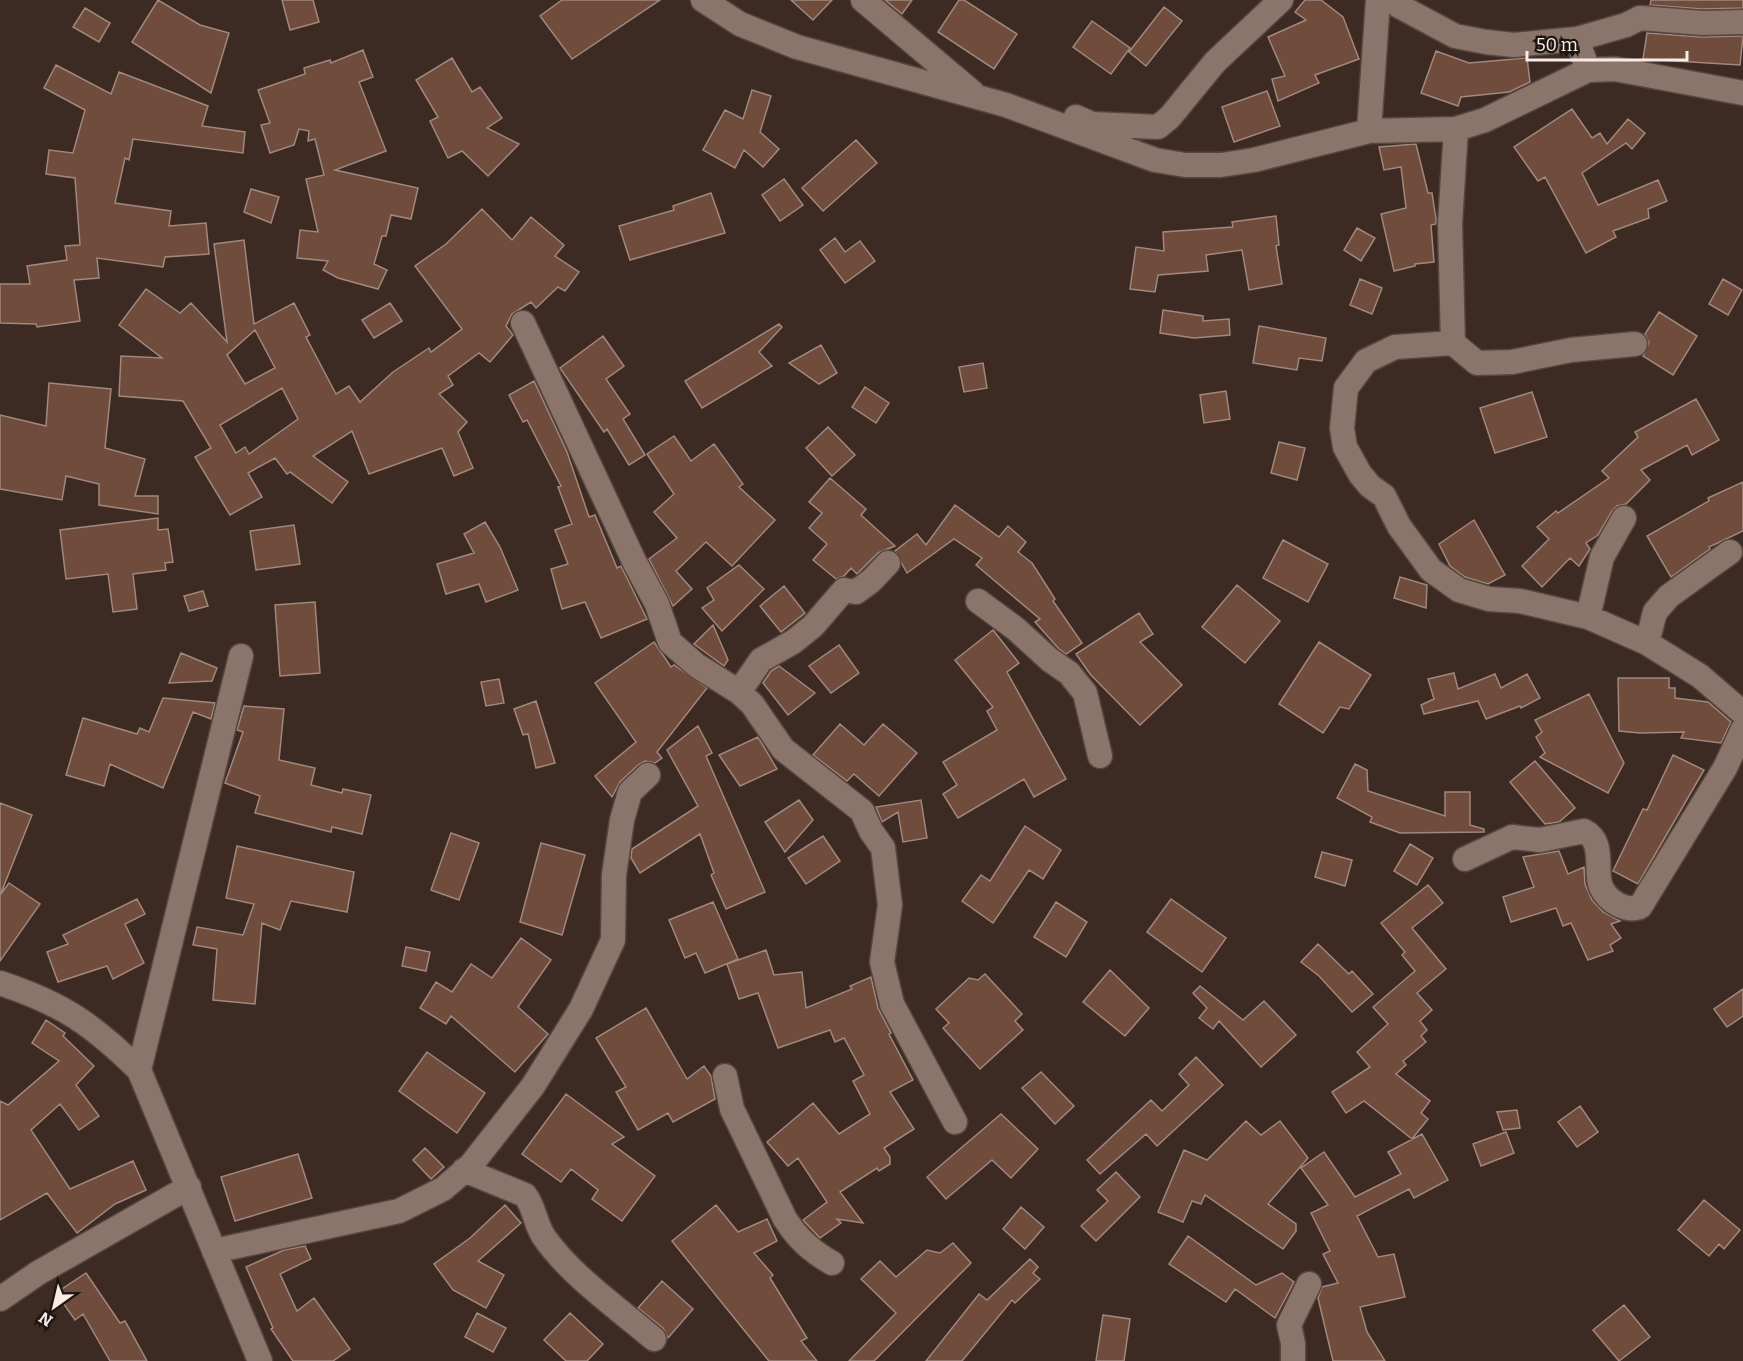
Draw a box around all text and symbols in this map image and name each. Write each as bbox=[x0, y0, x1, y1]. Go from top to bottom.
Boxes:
scale bar bbox=[1527, 24, 1688, 62]
text: 50 m bbox=[1536, 34, 1578, 56]
north arrow bbox=[24, 1277, 84, 1337]
text: N bbox=[35, 1308, 56, 1330]

